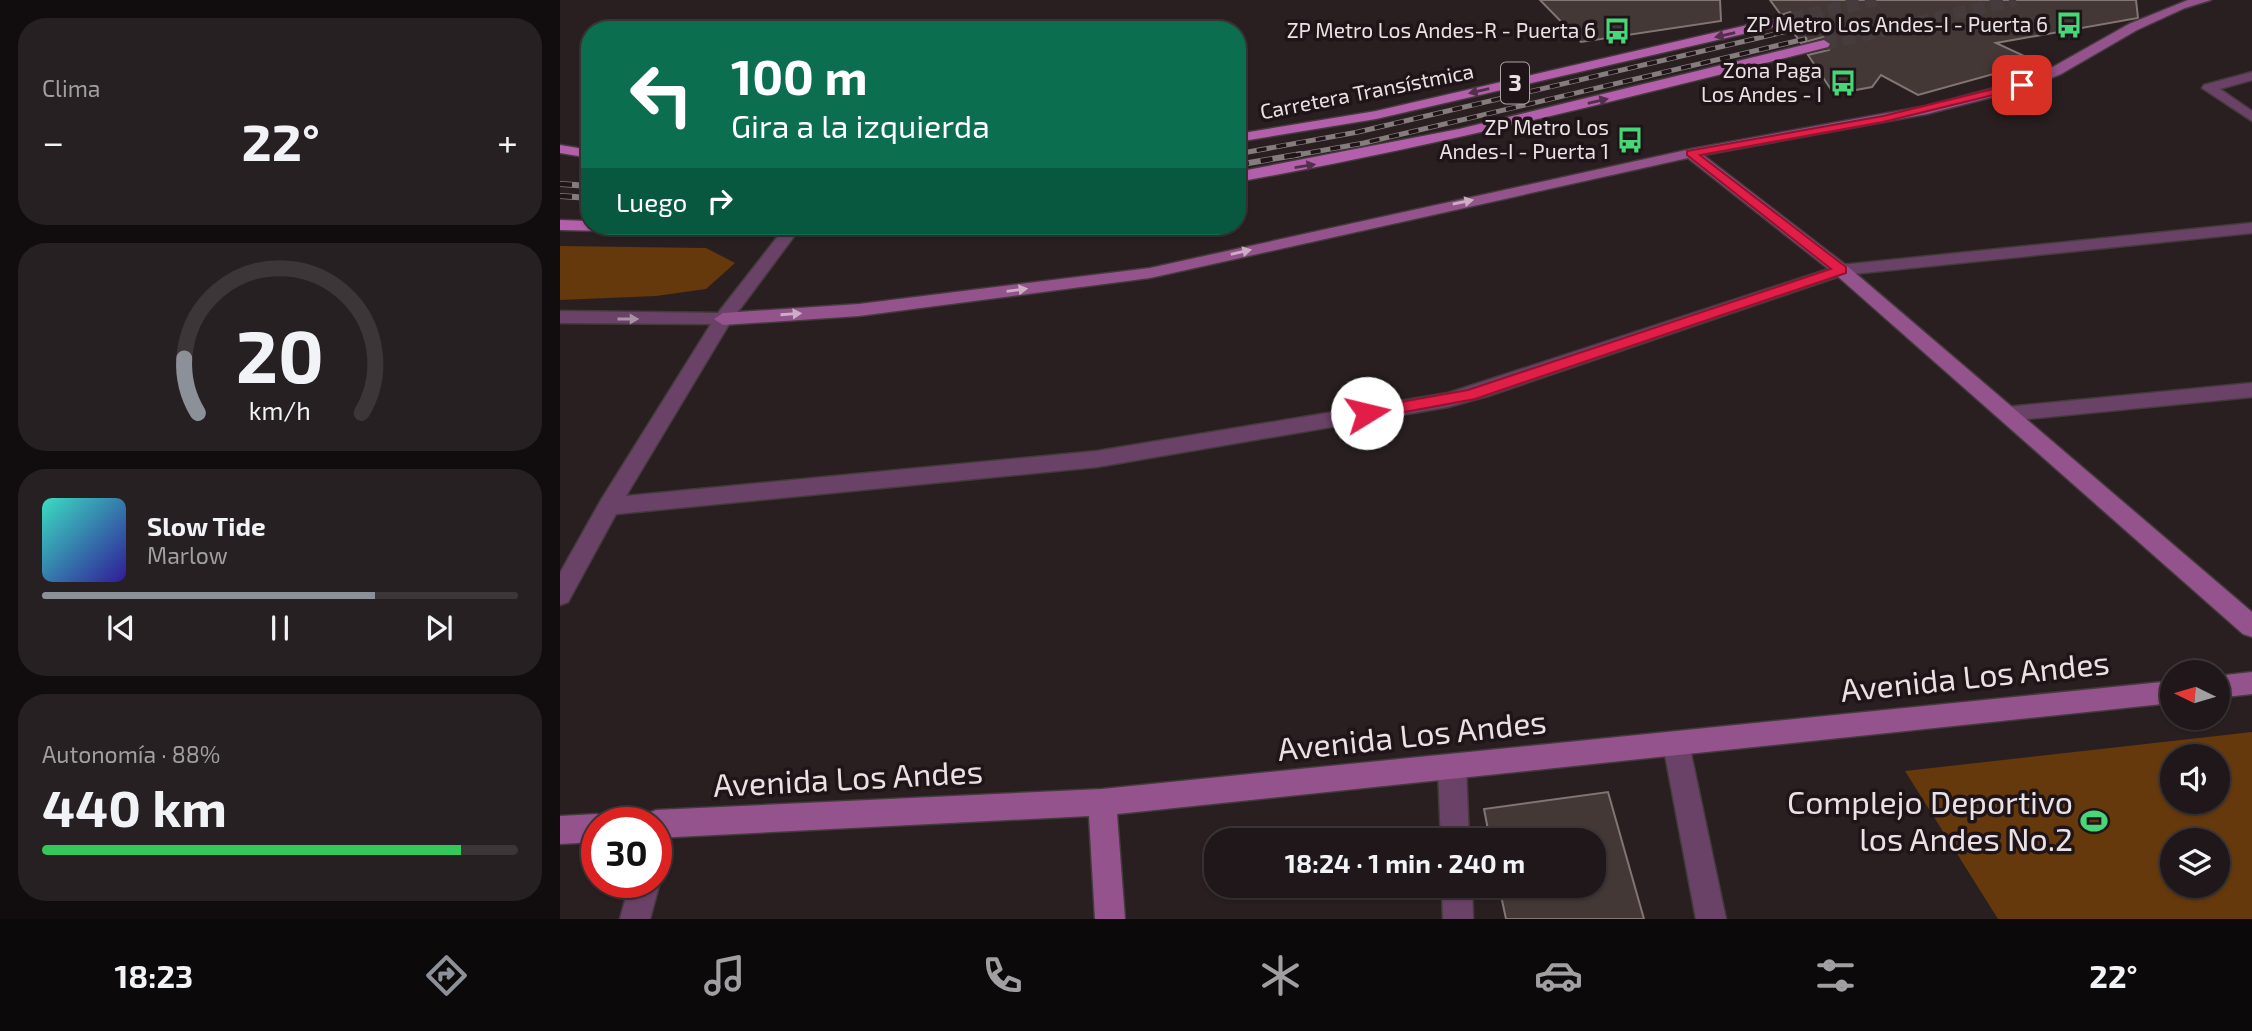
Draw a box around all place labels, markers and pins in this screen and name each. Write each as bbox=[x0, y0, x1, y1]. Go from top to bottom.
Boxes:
bus stop icon: ZP Metro Los Andes-I - Puerta 6 bbox=[2054, 10, 2084, 40]
place label: ZP Metro Los Andes-I - Puerta 6 bbox=[1746, 11, 2048, 36]
bus stop icon: ZP Metro Los Andes-R - Puerta 6 bbox=[1602, 16, 1632, 46]
place label: ZP Metro Los Andes-R - Puerta 6 bbox=[1287, 17, 1596, 42]
pin bbox=[1992, 55, 2052, 115]
place label: Zona Paga Los Andes - I bbox=[1701, 57, 1822, 106]
bus stop icon: Zona Paga Los Andes - I bbox=[1828, 68, 1858, 98]
place label: ZP Metro Los Andes-I - Puerta 1 bbox=[1439, 114, 1609, 163]
bus stop icon: ZP Metro Los Andes-I - Puerta 1 bbox=[1615, 125, 1645, 155]
place label: Complejo Deportivo los Andes No.2 bbox=[1787, 782, 2073, 857]
sports icon: Complejo Deportivo los Andes No.2 bbox=[2079, 806, 2109, 836]

